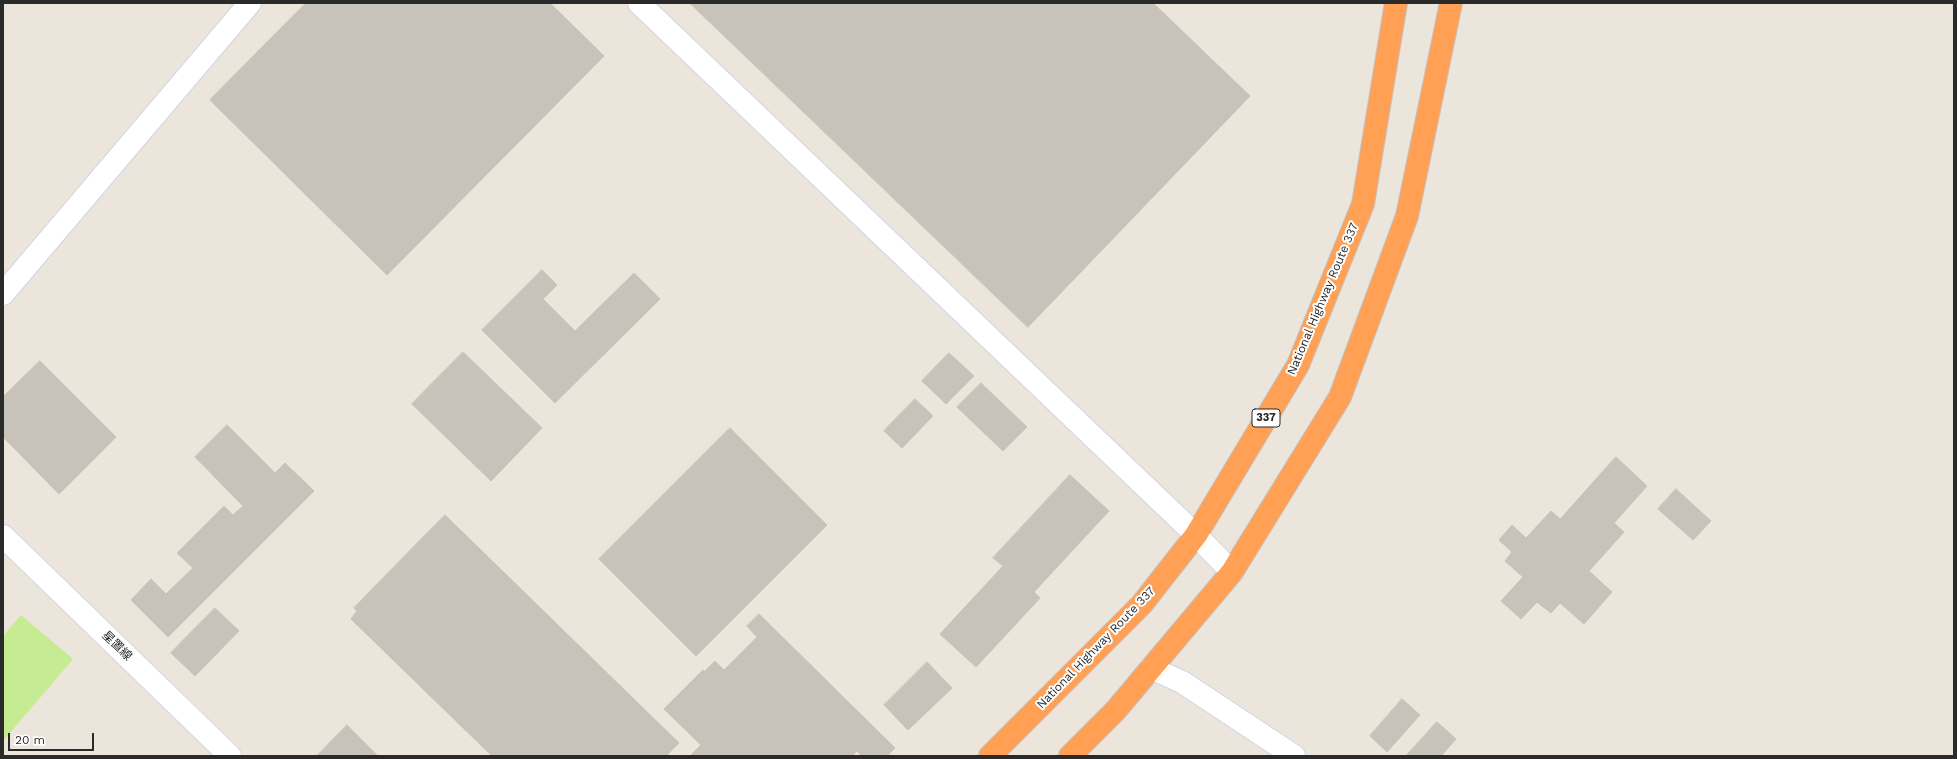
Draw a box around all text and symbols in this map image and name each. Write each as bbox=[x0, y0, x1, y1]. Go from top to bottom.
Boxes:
street label: National Highway Route 337 bbox=[1284, 221, 1362, 377]
road number: 337 bbox=[1252, 409, 1280, 427]
street label: National Highway Route 337 bbox=[1034, 584, 1158, 712]
street label: 星置線 bbox=[99, 628, 135, 664]
scale bar bbox=[10, 725, 96, 751]
text: 20 m bbox=[15, 733, 45, 747]

